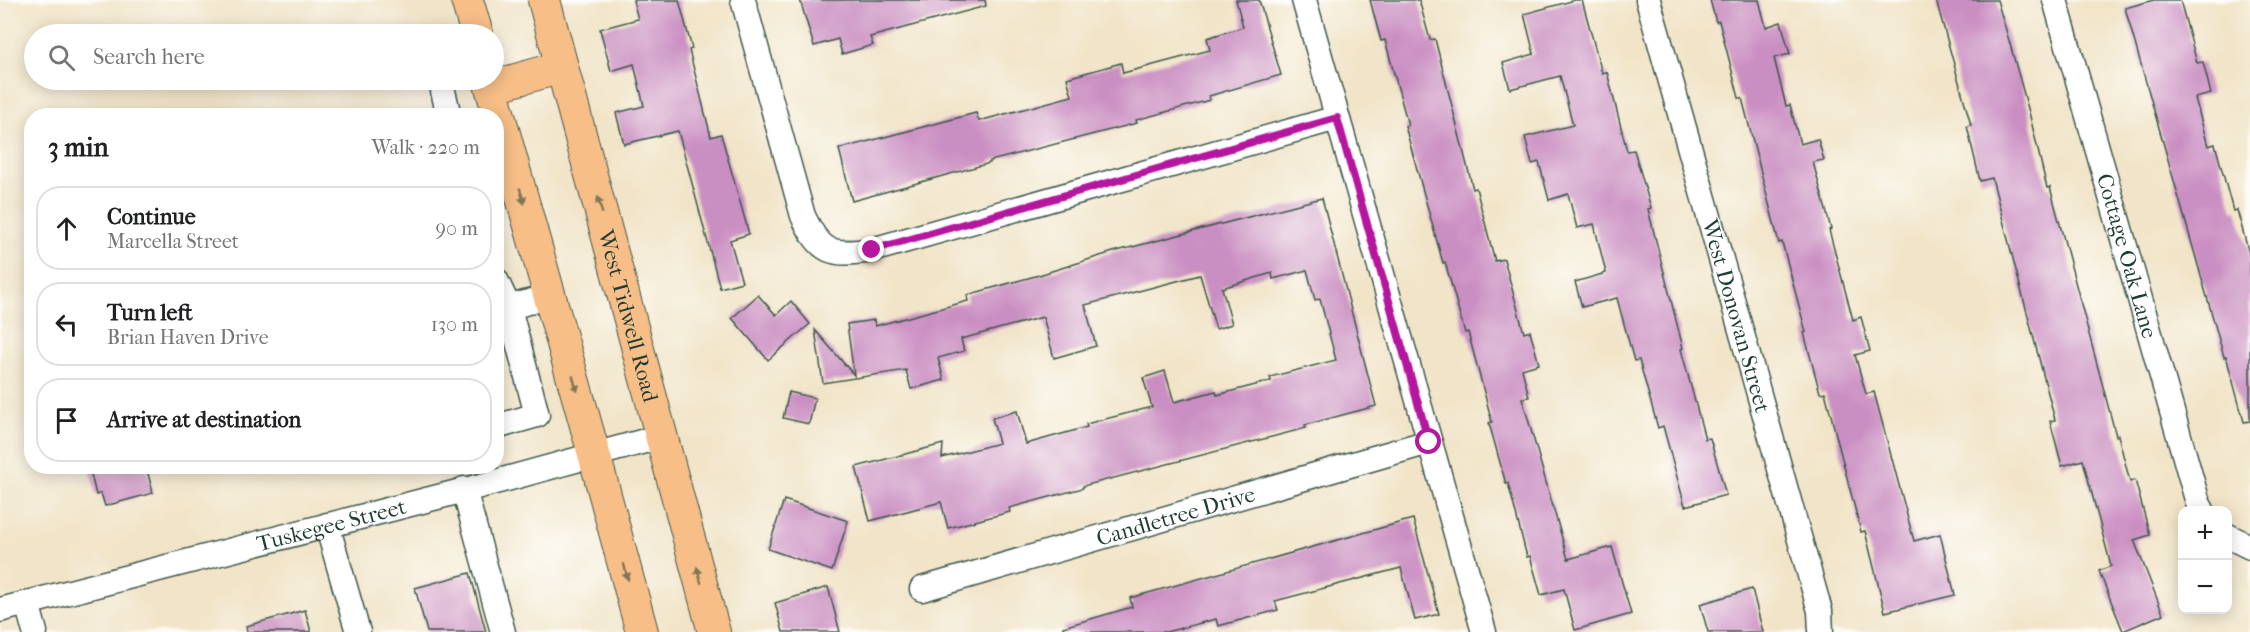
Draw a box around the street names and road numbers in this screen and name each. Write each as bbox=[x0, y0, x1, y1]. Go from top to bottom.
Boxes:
street label: Cottage Oak Lane bbox=[2091, 171, 2163, 342]
street label: West Donovan Street bbox=[1696, 215, 1776, 416]
street label: West Tidwell Road bbox=[592, 226, 664, 406]
street label: Candletree Drive bbox=[1094, 481, 1258, 552]
street label: Tuskegee Street bbox=[254, 494, 409, 557]

